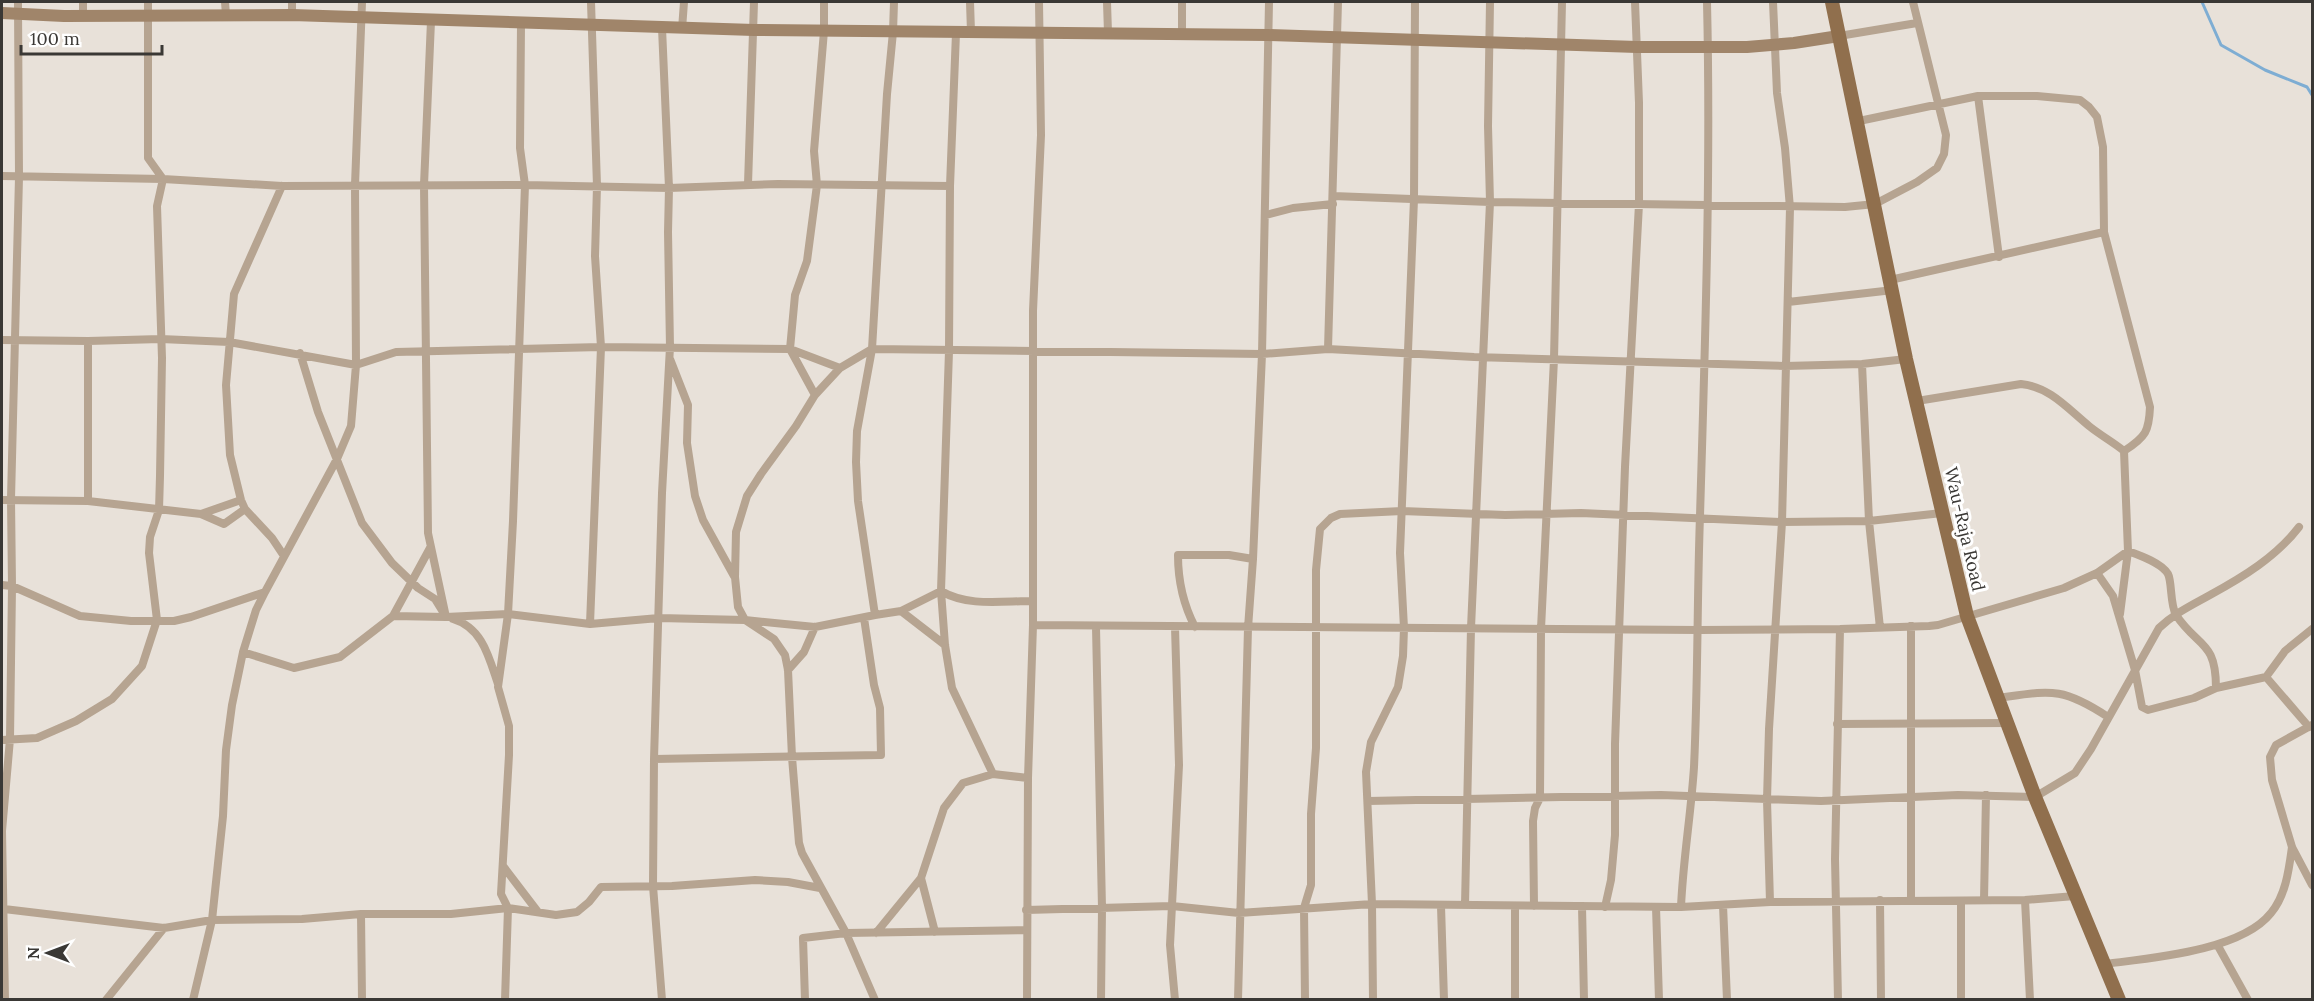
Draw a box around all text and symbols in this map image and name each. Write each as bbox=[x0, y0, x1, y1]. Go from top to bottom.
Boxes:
scale bar bbox=[21, 18, 162, 56]
text: 100 m bbox=[30, 27, 80, 50]
street label: Wau-Raja Road bbox=[1940, 465, 1991, 594]
north arrow bbox=[18, 923, 78, 983]
text: N bbox=[23, 947, 43, 959]

